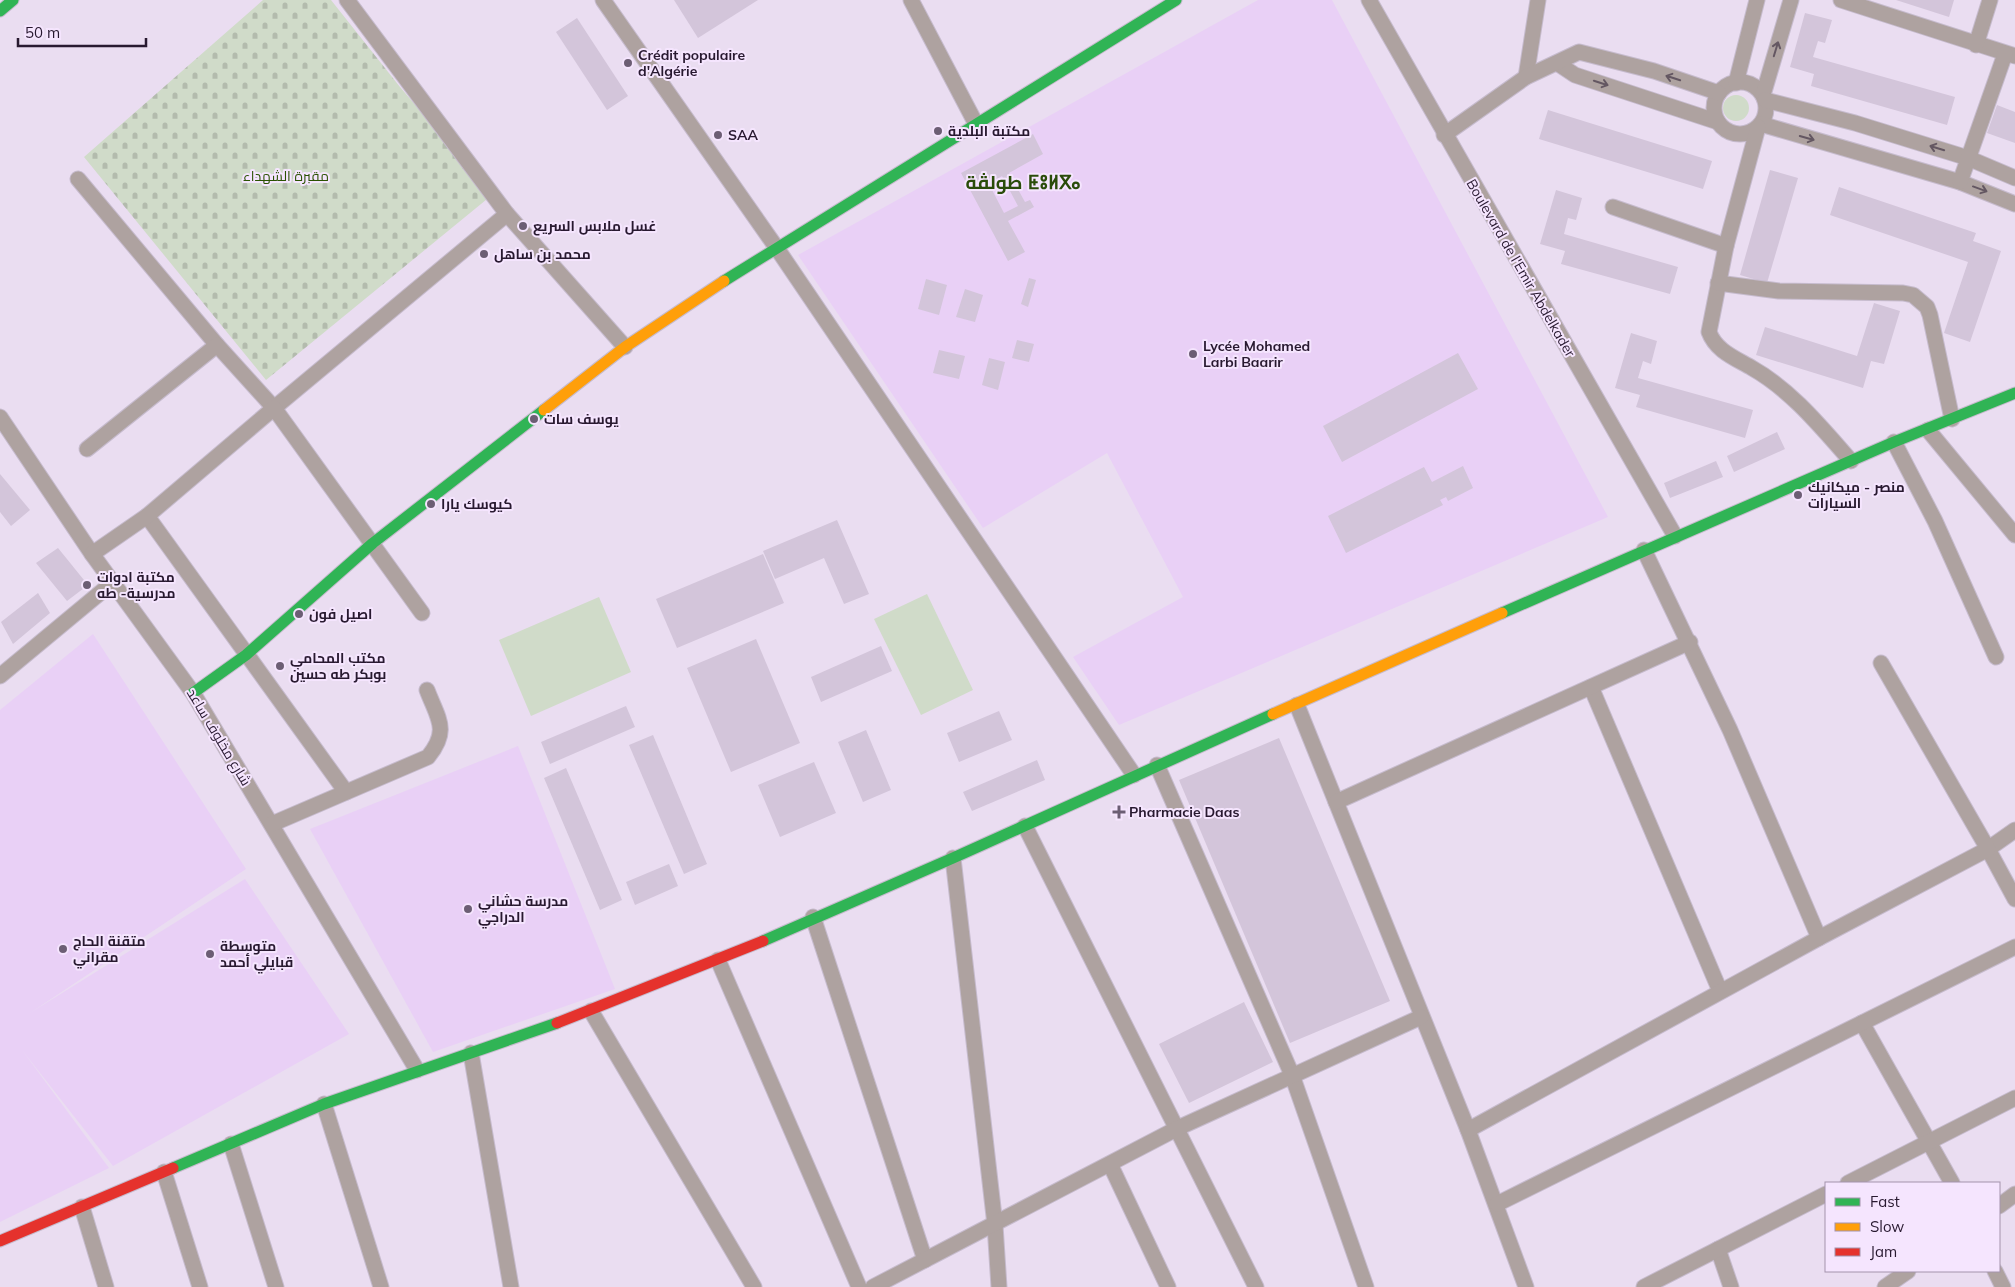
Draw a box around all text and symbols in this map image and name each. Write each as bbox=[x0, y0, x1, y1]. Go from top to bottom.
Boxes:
scale bar bbox=[18, 15, 145, 47]
text: 50 m bbox=[25, 23, 60, 42]
one-way arrow bbox=[1772, 41, 1782, 57]
place label: Crédit populaire d'Algérie bbox=[638, 46, 745, 80]
marker: Crédit populaire d'Algérie bbox=[622, 57, 634, 69]
one-way arrow bbox=[1666, 73, 1681, 82]
one-way arrow bbox=[1592, 79, 1608, 88]
place label: مكتبة البلدية bbox=[948, 122, 1030, 140]
marker: مكتبة البلدية bbox=[932, 125, 944, 137]
place label: SAA bbox=[728, 126, 758, 144]
marker: SAA bbox=[712, 129, 724, 141]
one-way arrow bbox=[1799, 133, 1815, 143]
one-way arrow bbox=[1929, 143, 1945, 153]
park label: مقبرة الشهداء bbox=[243, 167, 329, 185]
district label: طولڤة ⵟⵓⵍⴳⴰ bbox=[965, 170, 1081, 194]
street label: Boulevard de l'Emir Abdelkader bbox=[1463, 176, 1580, 361]
one-way arrow bbox=[1971, 185, 1987, 194]
place label: غسل ملابس السريع bbox=[533, 217, 656, 236]
marker: غسل ملابس السريع bbox=[517, 220, 529, 232]
place label: محمد بن ساهل bbox=[494, 245, 591, 263]
marker: محمد بن ساهل bbox=[478, 248, 490, 260]
place label: Lycée Mohamed Larbi Baarir bbox=[1203, 337, 1310, 371]
marker: Lycée Mohamed Larbi Baarir bbox=[1187, 348, 1199, 360]
place label: يوسف سات bbox=[544, 410, 619, 428]
marker: يوسف سات bbox=[528, 413, 540, 425]
place label: منصر - ميكانيك السيارات bbox=[1808, 478, 1905, 512]
marker: منصر - ميكانيك السيارات bbox=[1792, 489, 1804, 501]
place label: كيوسك يارا bbox=[441, 495, 512, 513]
marker: كيوسك يارا bbox=[425, 498, 437, 510]
place label: مكتبة ادوات مدرسية- طه bbox=[97, 568, 175, 602]
marker: مكتبة ادوات مدرسية- طه bbox=[81, 579, 93, 591]
place label: اصيل فون bbox=[309, 605, 372, 623]
marker: اصيل فون bbox=[293, 608, 305, 620]
place label: مكتب المحامي بوبكر طه حسين bbox=[290, 649, 386, 683]
marker: مكتب المحامي بوبكر طه حسين bbox=[274, 660, 286, 672]
street label: شارع مخلوف ساعد bbox=[183, 685, 255, 789]
place label: Pharmacie Daas bbox=[1129, 803, 1239, 821]
marker: Pharmacie Daas bbox=[1113, 806, 1125, 818]
place label: مدرسة حشاني الدراجي bbox=[478, 892, 568, 929]
marker: مدرسة حشاني الدراجي bbox=[462, 903, 474, 915]
place label: متقنة الحاج مقراني bbox=[73, 932, 146, 969]
place label: متوسطة قبايلي أحمد bbox=[220, 937, 293, 974]
marker: متقنة الحاج مقراني bbox=[57, 943, 69, 955]
marker: متوسطة قبايلي أحمد bbox=[204, 948, 216, 960]
legend bbox=[1825, 1182, 2000, 1272]
text: Fast bbox=[1870, 1192, 1900, 1211]
text: Slow bbox=[1870, 1217, 1904, 1236]
text: Jam bbox=[1870, 1242, 1897, 1261]

